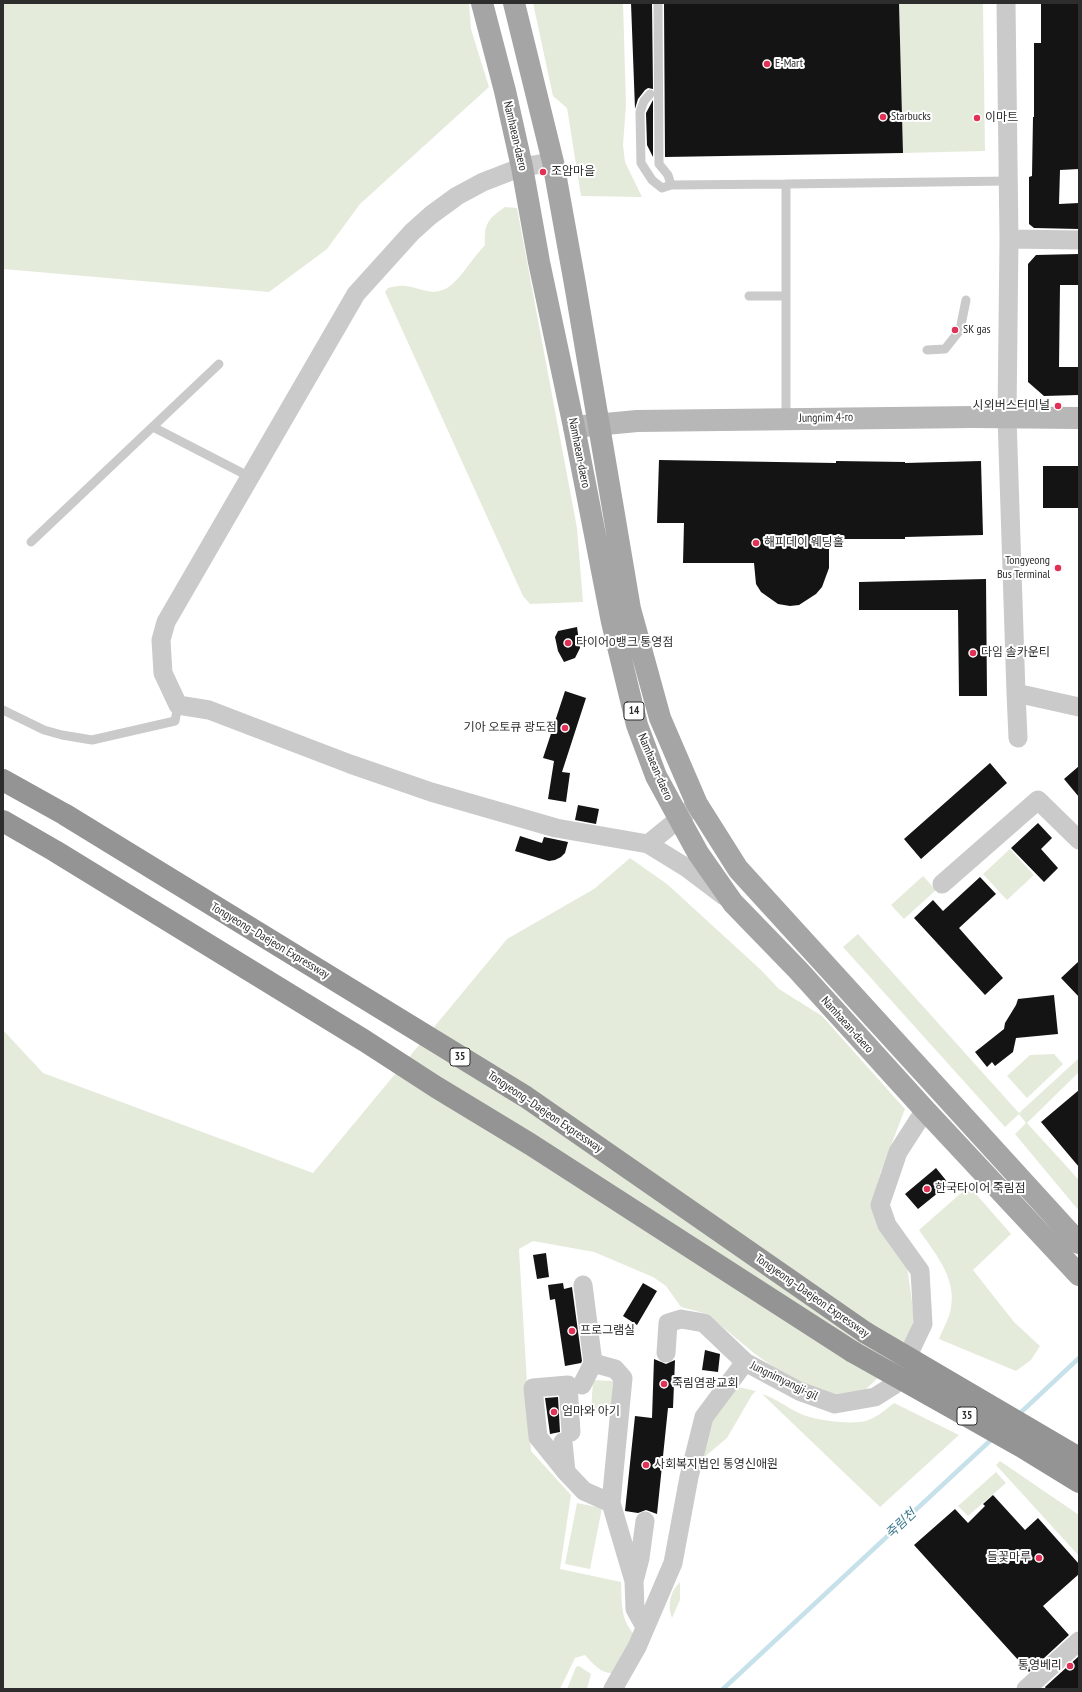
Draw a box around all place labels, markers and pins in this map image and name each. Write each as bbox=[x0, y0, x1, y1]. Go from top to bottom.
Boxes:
place label: E-Mart bbox=[775, 57, 803, 71]
marker: E-Mart bbox=[762, 59, 772, 69]
place label: Starbucks bbox=[891, 110, 931, 124]
place label: 이마트 bbox=[985, 111, 1018, 125]
marker: Starbucks bbox=[878, 112, 888, 122]
marker: 이마트 bbox=[972, 113, 982, 123]
place label: 조암마을 bbox=[551, 165, 595, 179]
marker: 조암마을 bbox=[538, 167, 548, 177]
place label: SK gas bbox=[963, 323, 991, 337]
marker: SK gas bbox=[950, 325, 960, 335]
place label: 시외버스터미널 bbox=[973, 399, 1050, 413]
marker: 시외버스터미널 bbox=[1053, 401, 1063, 411]
place label: 해피데이 웨딩홀 bbox=[764, 536, 844, 550]
marker: 해피데이 웨딩홀 bbox=[751, 538, 761, 548]
place label: Tongyeong Bus Terminal bbox=[997, 554, 1050, 582]
marker: Tongyeong Bus Terminal bbox=[1053, 563, 1063, 573]
place label: 타이어O뱅크 통영점 bbox=[576, 636, 673, 650]
marker: 타이어O뱅크 통영점 bbox=[563, 638, 573, 648]
place label: 다임 솔카운티 bbox=[981, 646, 1050, 660]
marker: 다임 솔카운티 bbox=[968, 648, 978, 658]
place label: 기아 오토큐 광도점 bbox=[464, 721, 557, 735]
marker: 기아 오토큐 광도점 bbox=[560, 723, 570, 733]
place label: 한국타이어 죽림점 bbox=[935, 1182, 1026, 1196]
marker: 한국타이어 죽림점 bbox=[922, 1184, 932, 1194]
place label: 프로그램실 bbox=[580, 1324, 635, 1338]
marker: 프로그램실 bbox=[567, 1326, 577, 1336]
place label: 죽림염광교회 bbox=[672, 1377, 738, 1391]
marker: 죽림염광교회 bbox=[659, 1379, 669, 1389]
place label: 엄마와 아기 bbox=[562, 1405, 620, 1419]
marker: 엄마와 아기 bbox=[549, 1407, 559, 1417]
place label: 사회복지법인 통영신애원 bbox=[654, 1458, 778, 1472]
marker: 사회복지법인 통영신애원 bbox=[641, 1460, 651, 1470]
place label: 들꽃마루 bbox=[987, 1551, 1031, 1565]
marker: 들꽃마루 bbox=[1034, 1553, 1044, 1563]
place label: 통영베리 bbox=[1018, 1659, 1062, 1673]
marker: 통영베리 bbox=[1065, 1661, 1075, 1671]

